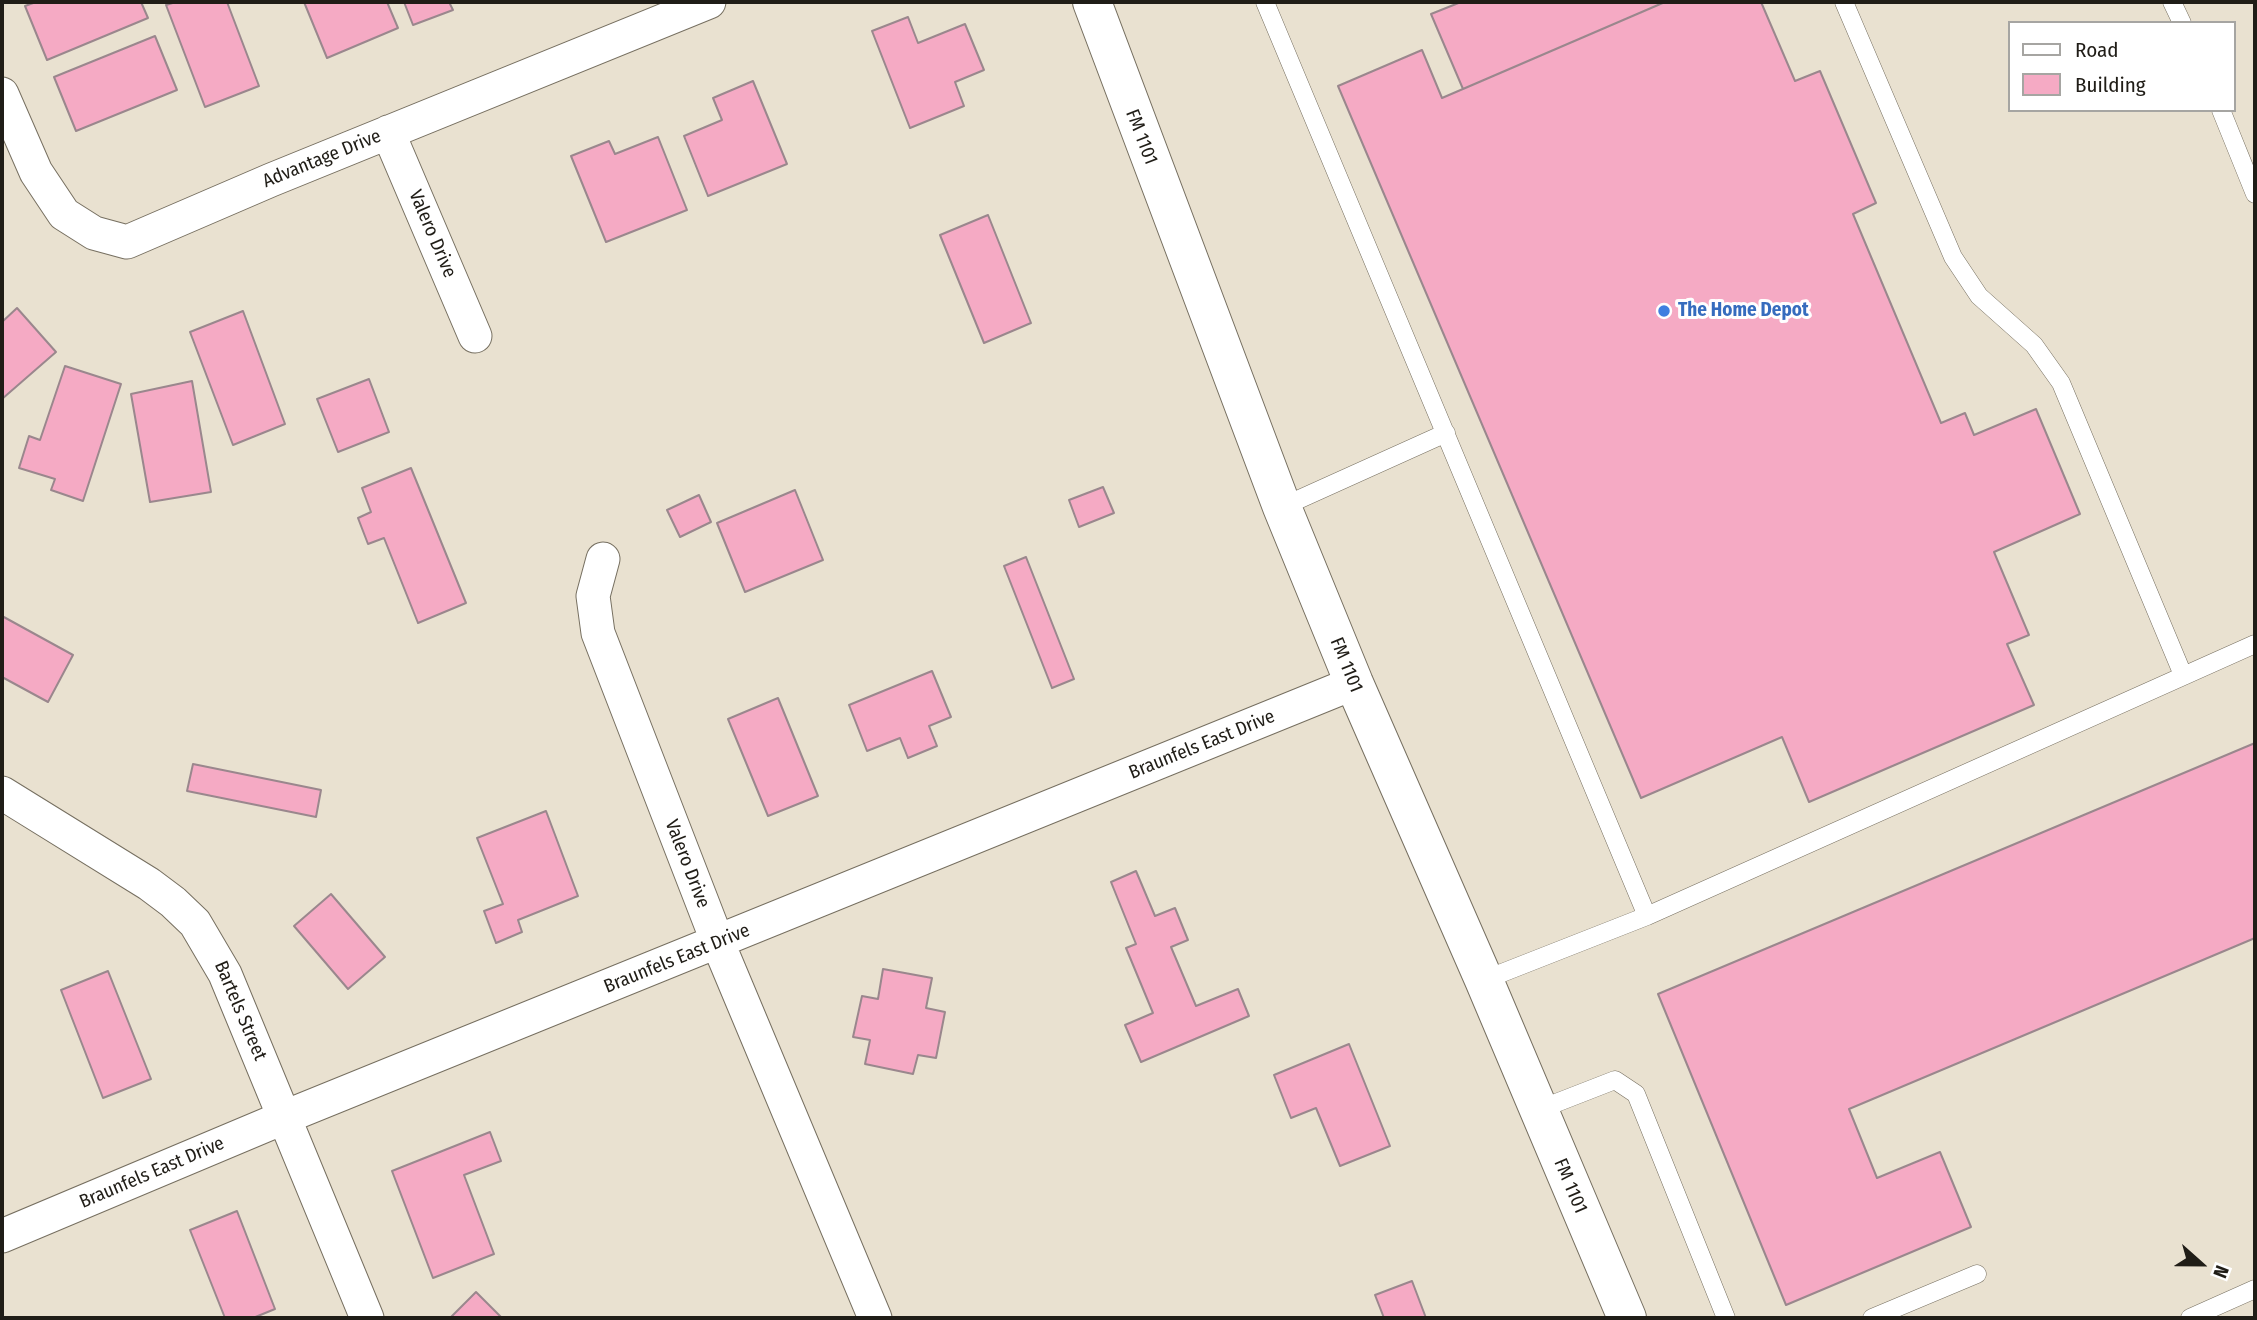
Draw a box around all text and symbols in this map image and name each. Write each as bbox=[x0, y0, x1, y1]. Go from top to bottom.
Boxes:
legend bbox=[2008, 21, 2236, 112]
text: Road bbox=[2075, 37, 2119, 63]
text: Building bbox=[2075, 72, 2146, 98]
street label: FM 1101 bbox=[1120, 106, 1162, 168]
street label: Advantage Drive bbox=[260, 125, 384, 193]
street label: Valero Drive bbox=[403, 187, 461, 281]
place label: The Home Depot bbox=[1678, 300, 1809, 322]
marker: The Home Depot bbox=[1656, 303, 1672, 319]
street label: FM 1101 bbox=[1325, 634, 1367, 696]
street label: Braunfels East Drive bbox=[1126, 705, 1278, 785]
street label: Valero Drive bbox=[660, 816, 714, 912]
street label: Braunfels East Drive bbox=[601, 919, 753, 999]
street label: Bartels Street bbox=[209, 958, 271, 1064]
street label: Braunfels East Drive bbox=[76, 1132, 228, 1214]
street label: FM 1101 bbox=[1548, 1155, 1592, 1217]
north arrow bbox=[2166, 1229, 2236, 1299]
text: N bbox=[2208, 1262, 2234, 1281]

